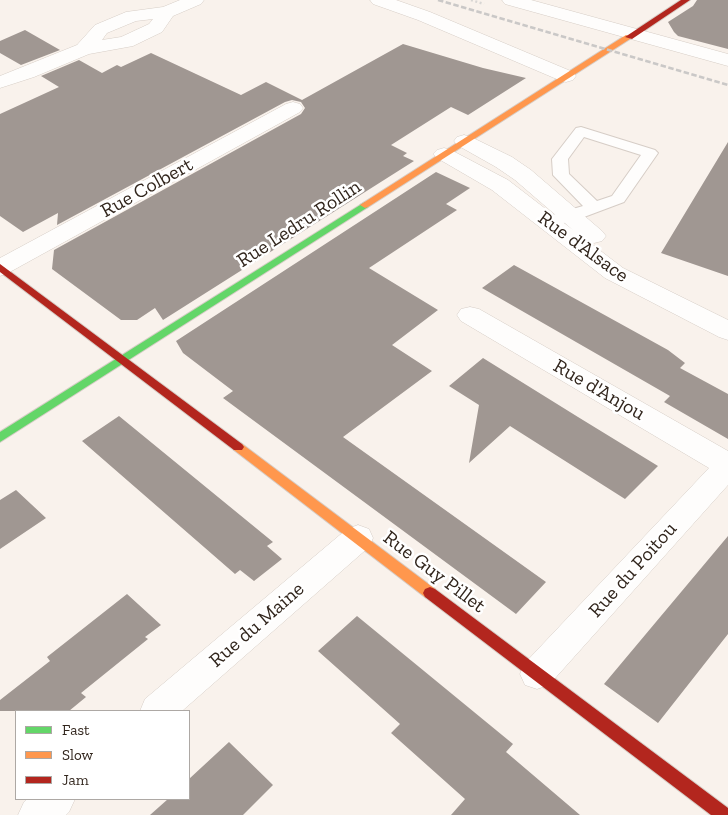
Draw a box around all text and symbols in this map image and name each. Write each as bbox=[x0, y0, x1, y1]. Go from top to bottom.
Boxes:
street label: Rue Colbert bbox=[97, 153, 197, 223]
street label: Rue Ledru Rollin bbox=[232, 175, 366, 273]
street label: Rue d'Alsace bbox=[533, 206, 633, 288]
street label: Rue d'Anjou bbox=[549, 354, 649, 426]
street label: Rue du Poitou bbox=[584, 517, 682, 623]
street label: Rue Guy Pillet bbox=[378, 526, 490, 618]
street label: Rue du Maine bbox=[205, 577, 309, 673]
legend bbox=[15, 710, 190, 800]
text: Fast bbox=[62, 721, 90, 739]
text: Slow bbox=[62, 746, 93, 764]
text: Jam bbox=[62, 771, 89, 789]

